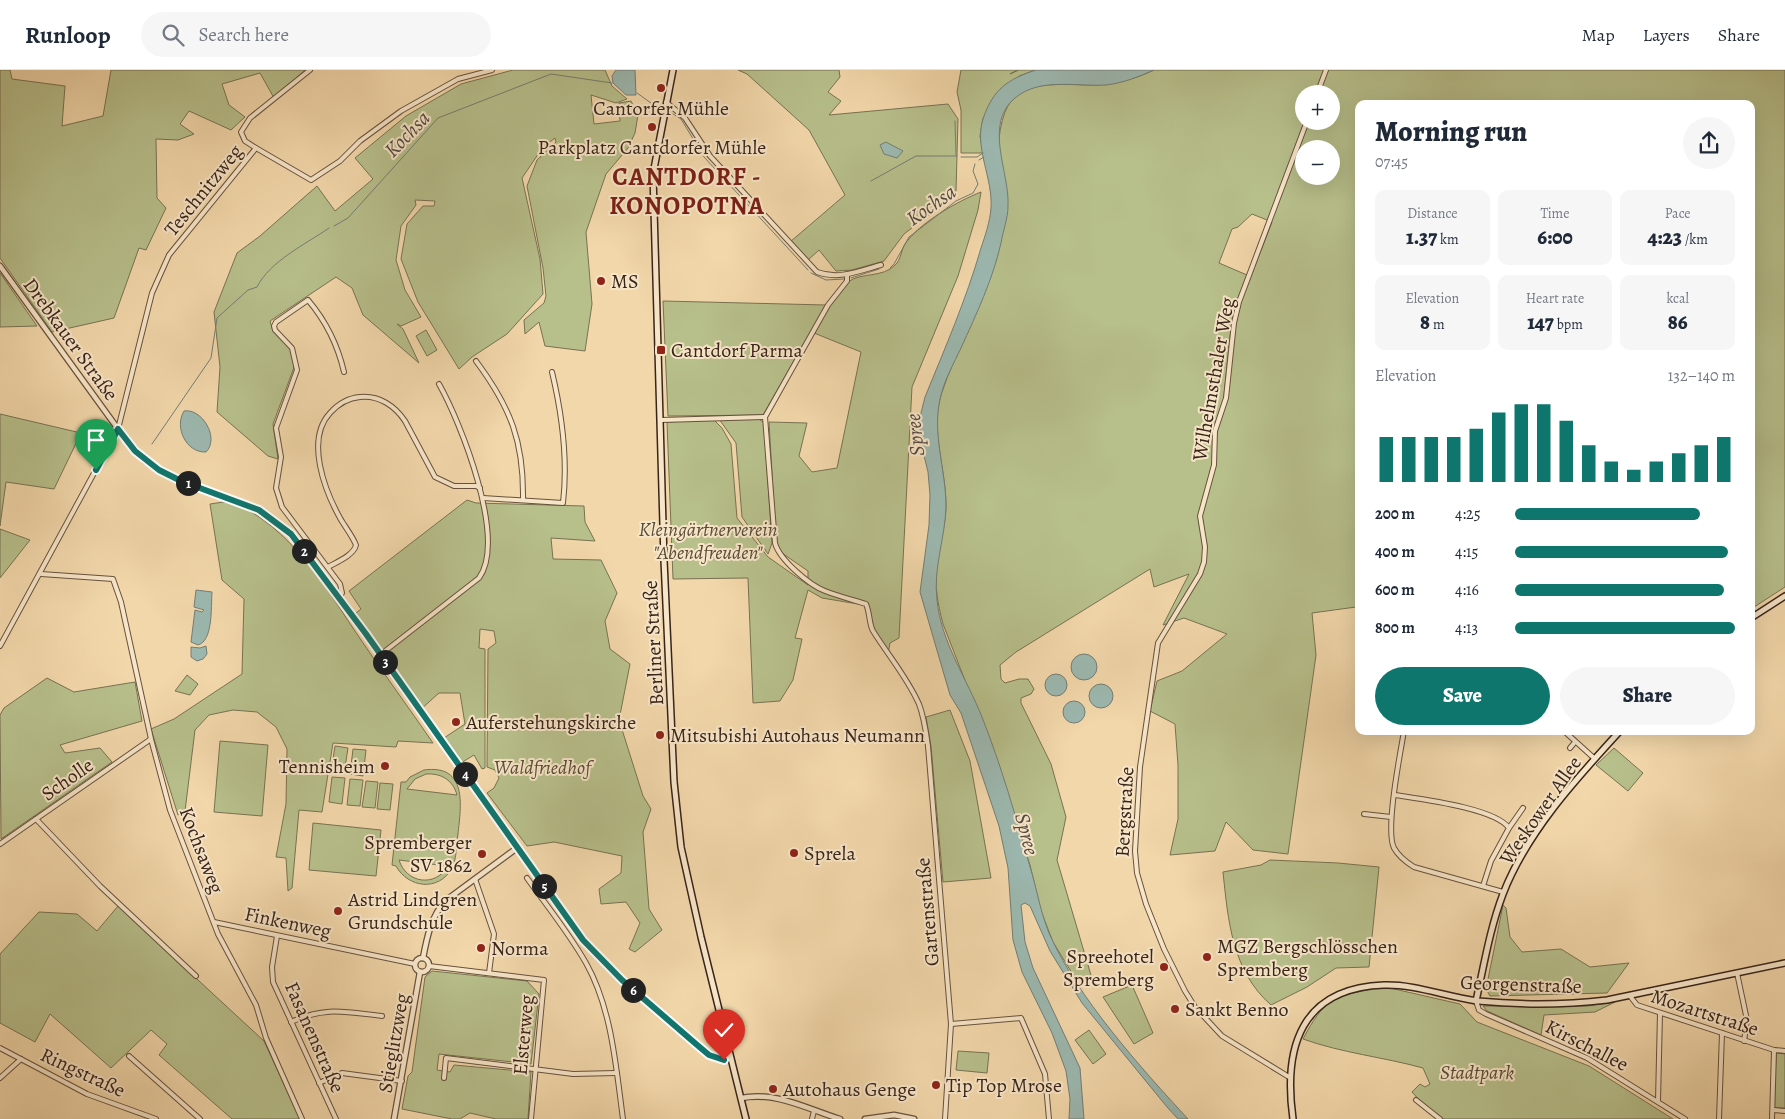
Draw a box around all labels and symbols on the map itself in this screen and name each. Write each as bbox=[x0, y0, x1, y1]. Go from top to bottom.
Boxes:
marker: Cantorfer Mühle bbox=[655, 82, 667, 94]
place label: Cantorfer Mühle bbox=[593, 95, 729, 122]
water label: Kochsa bbox=[378, 104, 436, 163]
marker: Parkplatz Cantdorfer Mühle bbox=[646, 121, 658, 133]
place label: Parkplatz Cantdorfer Mühle bbox=[538, 134, 766, 161]
street label: Teschnitzweg bbox=[158, 139, 249, 242]
district label: CANTDORF - KONOPOTNA bbox=[609, 160, 765, 223]
water label: Kochsa bbox=[901, 178, 962, 232]
place label: MS bbox=[611, 268, 639, 295]
street label: Drebkauer Straße bbox=[17, 272, 124, 406]
marker: MS bbox=[595, 275, 607, 287]
street label: Wilhelmsthaler Weg bbox=[1186, 295, 1241, 464]
place label: Cantdorf Parma bbox=[671, 337, 804, 364]
marker: Cantdorf Parma bbox=[655, 344, 667, 356]
water label: Spree bbox=[899, 412, 931, 458]
pin bbox=[75, 419, 117, 470]
pin: 1 bbox=[176, 470, 200, 496]
park label: Kleingärtnerverein "Abendfreuden" bbox=[639, 516, 777, 566]
pin: 2 bbox=[292, 538, 316, 564]
street label: Berliner Straße bbox=[637, 580, 670, 706]
pin: 3 bbox=[372, 650, 398, 674]
place label: Auferstehungskirche bbox=[465, 709, 636, 736]
marker: Auferstehungskirche bbox=[450, 716, 462, 728]
place label: Mitsubishi Autohaus Neumann bbox=[670, 722, 925, 749]
marker: Mitsubishi Autohaus Neumann bbox=[654, 729, 666, 741]
street label: Weskower Allee bbox=[1492, 751, 1588, 871]
street label: Scholle bbox=[36, 752, 99, 807]
place label: Tennisheim bbox=[279, 753, 375, 780]
park label: Waldfriedhof bbox=[494, 754, 594, 781]
marker: Tennisheim bbox=[379, 760, 391, 772]
pin: 4 bbox=[452, 762, 478, 786]
street label: Bergstraße bbox=[1109, 766, 1140, 858]
street label: Kochsaweg bbox=[173, 803, 230, 897]
water label: Spree bbox=[1008, 810, 1046, 858]
place label: Spremberger SV 1862 bbox=[364, 829, 472, 879]
place label: Sprela bbox=[804, 840, 856, 867]
marker: Sprela bbox=[788, 847, 800, 859]
marker: Spremberger SV 1862 bbox=[476, 848, 488, 860]
street label: Gartenstraße bbox=[909, 857, 946, 967]
pin: 5 bbox=[532, 874, 556, 898]
place label: Astrid Lindgren Grundschule bbox=[347, 886, 477, 936]
street label: Finkenweg bbox=[242, 900, 334, 945]
marker: Astrid Lindgren Grundschule bbox=[332, 905, 344, 917]
place label: MGZ Bergschlösschen Spremberg bbox=[1217, 933, 1398, 983]
place label: Norma bbox=[491, 935, 549, 962]
marker: Norma bbox=[475, 942, 487, 954]
place label: Spreehotel Spremberg bbox=[1063, 943, 1154, 993]
marker: MGZ Bergschlösschen Spremberg bbox=[1201, 951, 1213, 963]
marker: Spreehotel Spremberg bbox=[1158, 961, 1170, 973]
street label: Georgenstraße bbox=[1460, 969, 1582, 1000]
street label: Fasanenstraße bbox=[278, 977, 351, 1097]
pin: 6 bbox=[620, 978, 646, 1002]
street label: Mozartstraße bbox=[1648, 982, 1762, 1043]
street label: Stieglitzweg bbox=[371, 991, 416, 1095]
street label: Elsterweg bbox=[507, 994, 540, 1076]
place label: Sankt Benno bbox=[1185, 996, 1289, 1023]
marker: Sankt Benno bbox=[1169, 1003, 1181, 1015]
pin bbox=[703, 1009, 745, 1060]
street label: Kirschallee bbox=[1541, 1013, 1633, 1078]
street label: Ringstraße bbox=[36, 1041, 130, 1104]
park label: Stadtpark bbox=[1440, 1059, 1514, 1086]
place label: Tip Top Mrose bbox=[946, 1072, 1062, 1099]
place label: Autohaus Genge bbox=[782, 1076, 916, 1103]
marker: Tip Top Mrose bbox=[930, 1079, 942, 1091]
marker: Autohaus Genge bbox=[767, 1083, 779, 1095]

